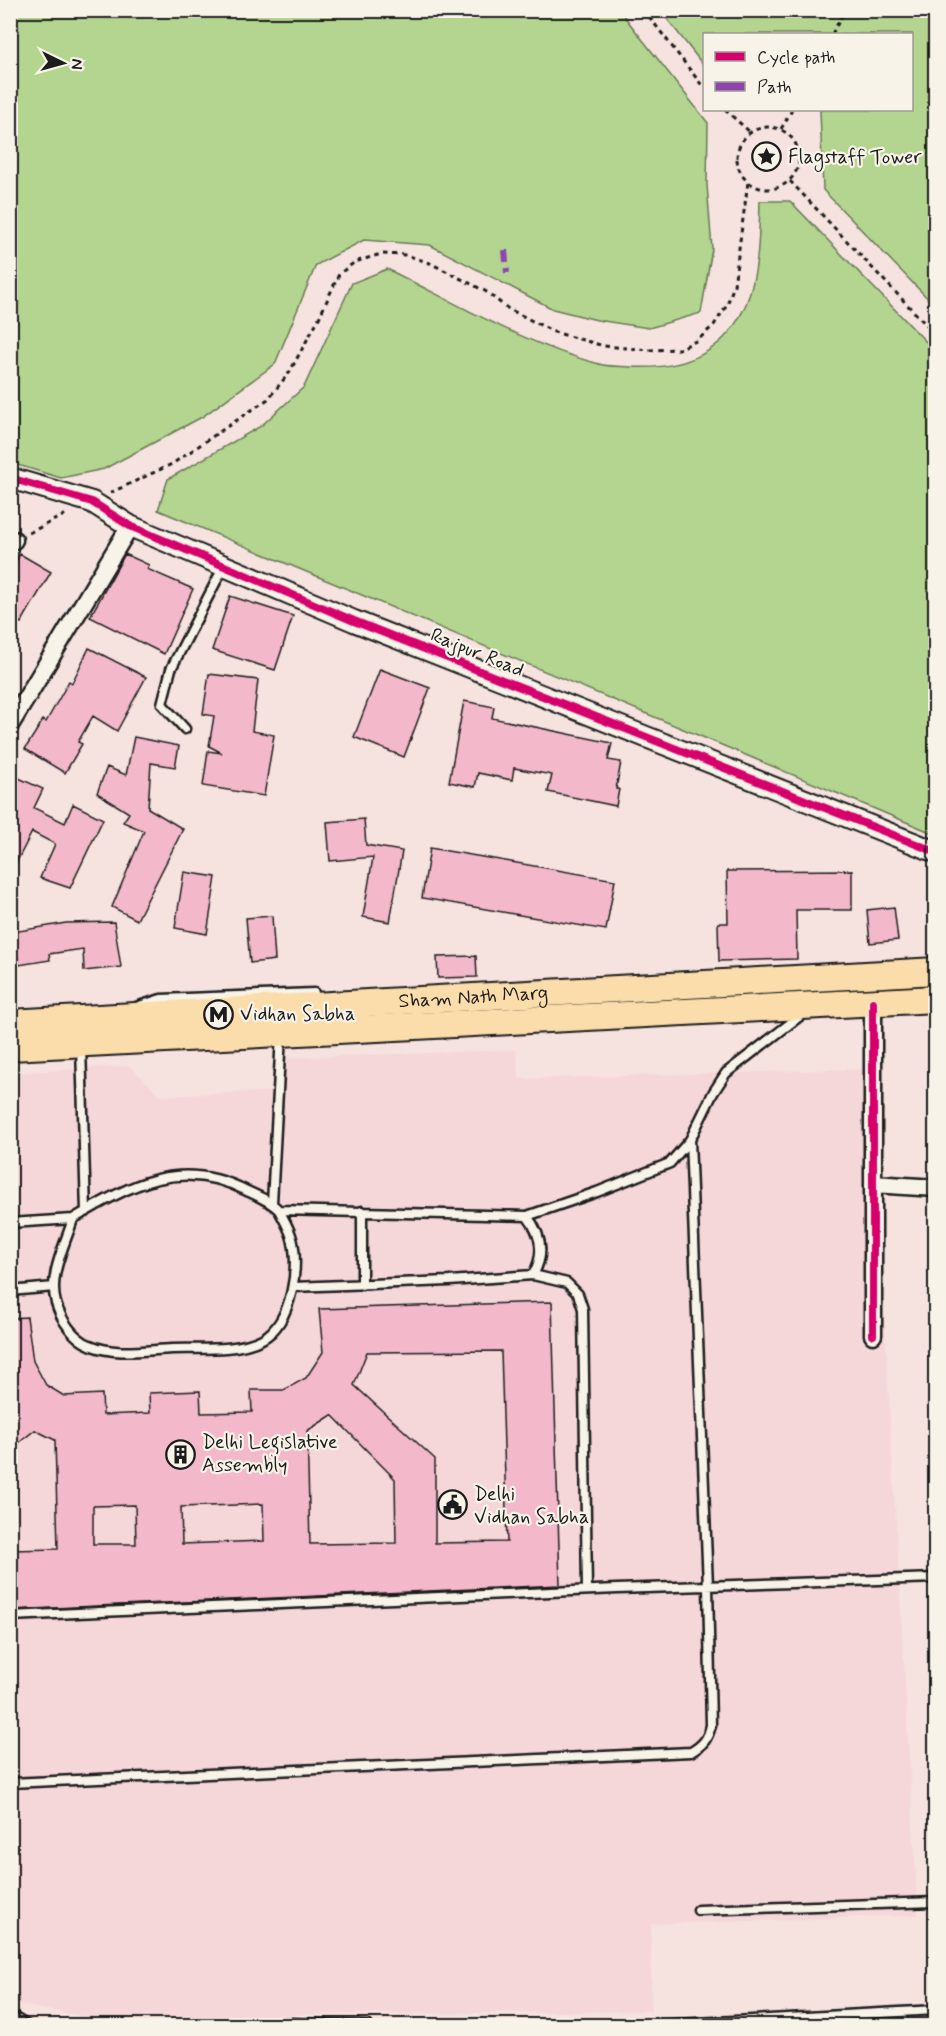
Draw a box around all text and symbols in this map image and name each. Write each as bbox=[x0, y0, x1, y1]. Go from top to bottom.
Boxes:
north arrow bbox=[33, 33, 93, 93]
legend bbox=[703, 33, 913, 111]
text: Cycle path bbox=[757, 46, 835, 70]
text: N bbox=[66, 58, 87, 70]
text: Path bbox=[757, 76, 792, 100]
place icon: Flagstaff Tower bbox=[751, 141, 783, 173]
place label: Flagstaff Tower bbox=[788, 144, 922, 172]
street label: Rajpur Road bbox=[426, 622, 528, 684]
street label: Sham Nath Marg bbox=[398, 979, 549, 1015]
metro station icon: Vidhan Sabha bbox=[203, 998, 235, 1030]
place label: Vidhan Sabha bbox=[240, 1001, 355, 1028]
place label: Delhi Legislative Assembly bbox=[202, 1429, 338, 1479]
building icon: Delhi Legislative Assembly bbox=[165, 1438, 197, 1470]
place label: Delhi Vidhan Sabha bbox=[474, 1481, 589, 1531]
public building icon: Delhi Vidhan Sabha bbox=[437, 1489, 469, 1521]

